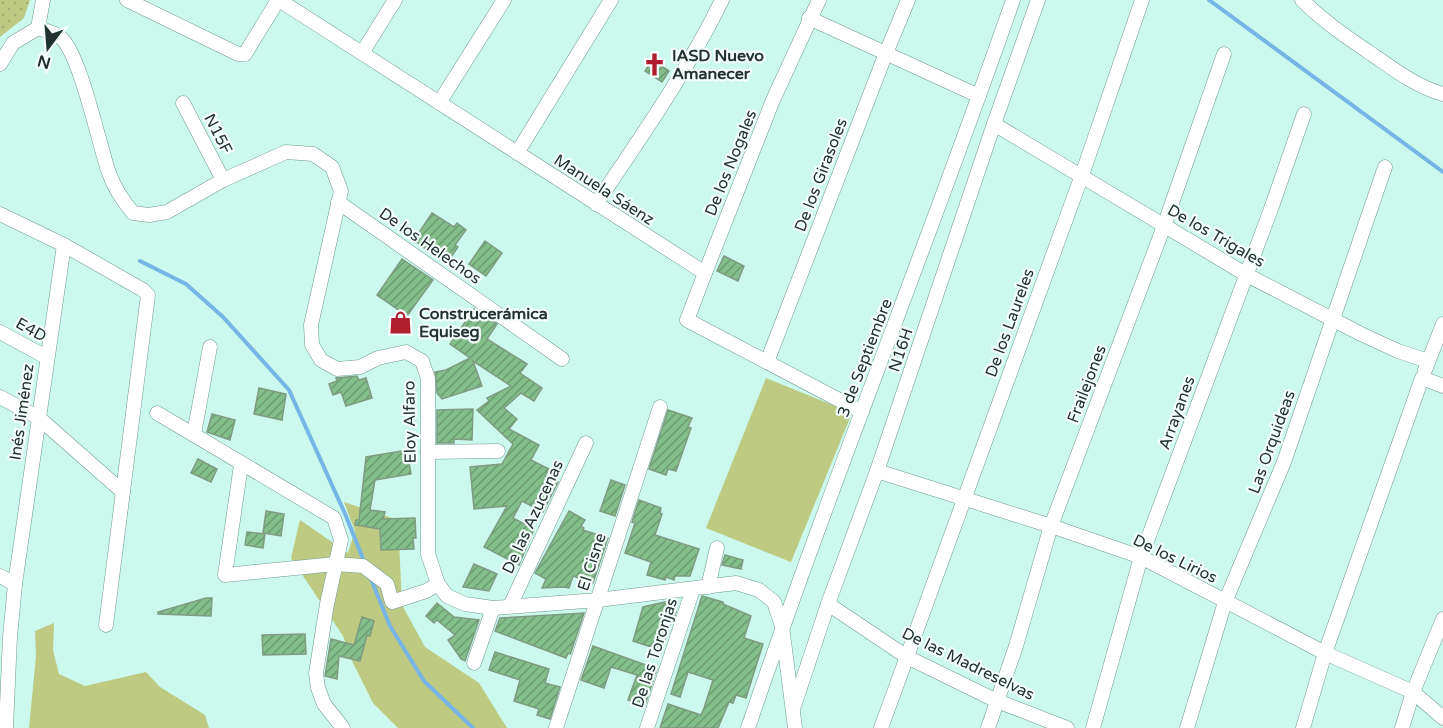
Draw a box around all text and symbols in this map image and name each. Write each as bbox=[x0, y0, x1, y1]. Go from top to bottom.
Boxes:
north arrow bbox=[18, 18, 78, 78]
place label: IASD Nuevo Amanecer bbox=[672, 46, 764, 84]
text: N bbox=[35, 50, 53, 73]
church icon: IASD Nuevo Amanecer bbox=[641, 52, 667, 78]
street label: De los Nogales bbox=[701, 107, 761, 219]
street label: N15F bbox=[199, 110, 237, 158]
street label: De los Girasoles bbox=[790, 115, 852, 235]
street label: Manuela Sáenz bbox=[550, 150, 658, 230]
street label: De los Trigales bbox=[1164, 200, 1268, 272]
street label: De los Helechos bbox=[375, 203, 485, 289]
street label: De los Laureles bbox=[981, 266, 1039, 380]
street label: 3 de Septiembre bbox=[833, 296, 897, 420]
place label: Construcerámica Equiseg bbox=[419, 304, 548, 342]
shop icon: Construcerámica Equiseg bbox=[388, 310, 414, 336]
street label: E4D bbox=[12, 313, 50, 347]
street label: N16H bbox=[884, 325, 918, 375]
street label: Frailejones bbox=[1063, 342, 1111, 426]
street label: Inés Jiménez bbox=[5, 363, 39, 461]
street label: Arrayanes bbox=[1154, 373, 1200, 453]
street label: Eloy Alfaro bbox=[399, 380, 421, 464]
street label: Las Orquideas bbox=[1244, 388, 1300, 496]
street label: De las Azucenas bbox=[498, 457, 568, 577]
street label: El Cisne bbox=[573, 530, 611, 594]
street label: De los Lirios bbox=[1130, 530, 1220, 588]
street label: De las Toronjas bbox=[628, 596, 682, 710]
street label: De las Madreselvas bbox=[898, 623, 1038, 705]

